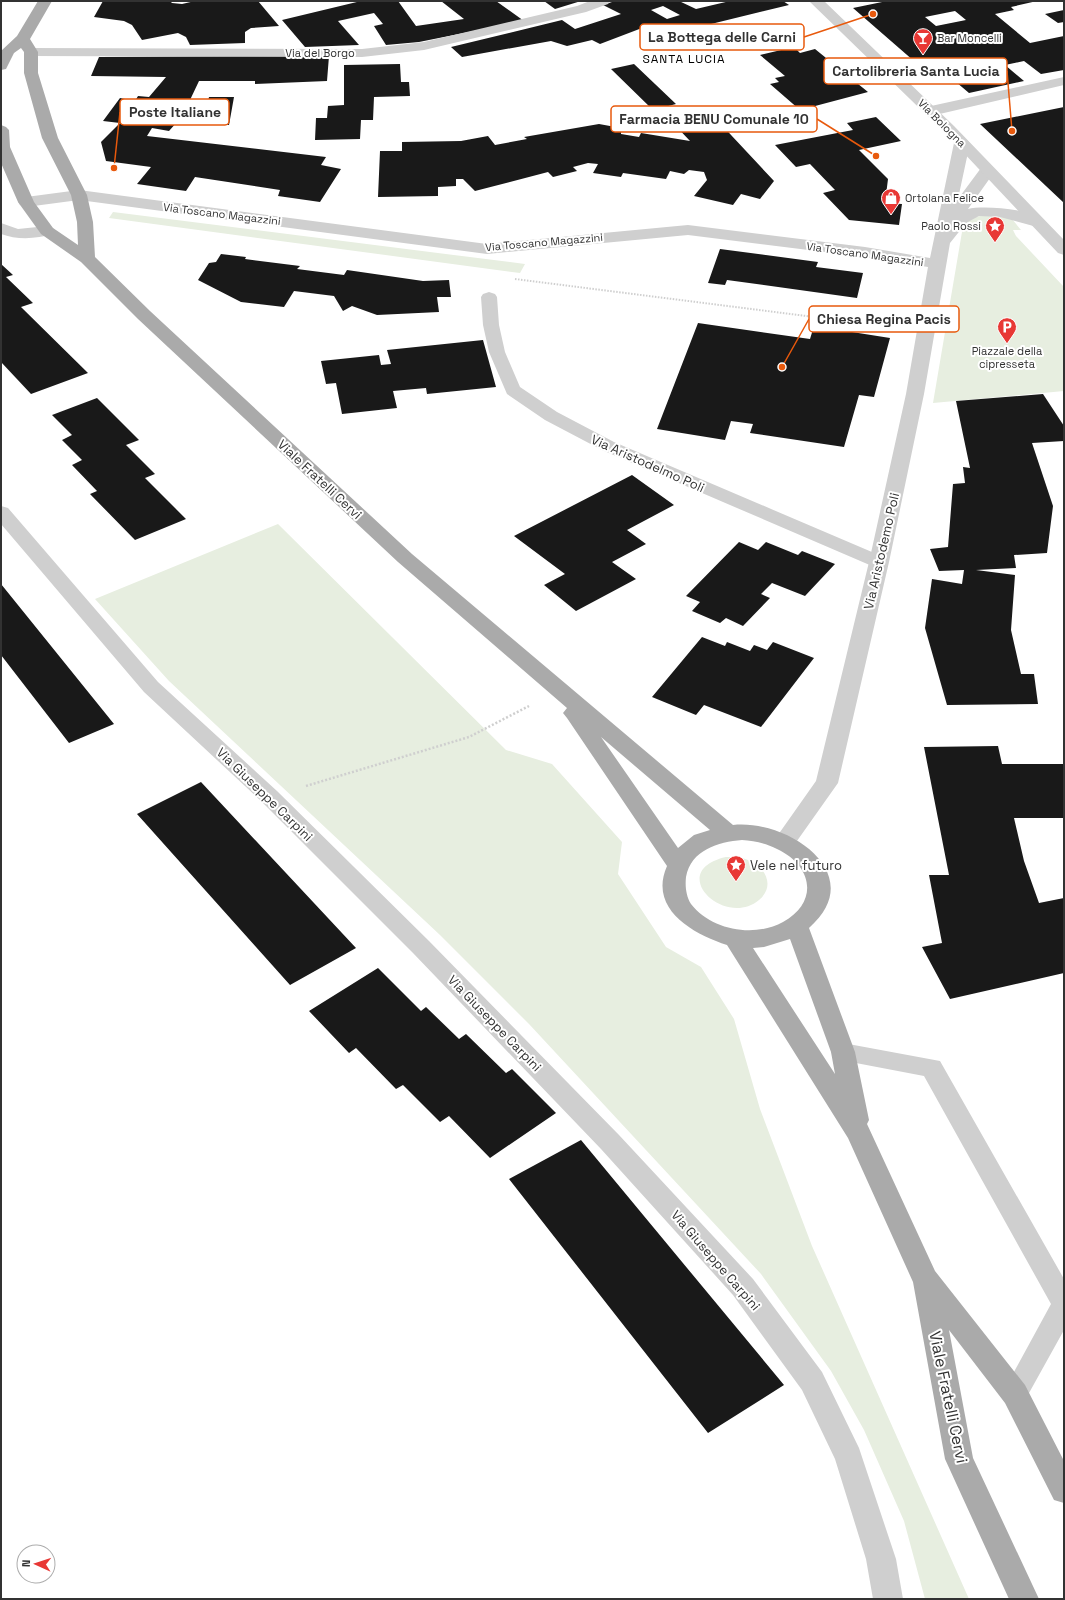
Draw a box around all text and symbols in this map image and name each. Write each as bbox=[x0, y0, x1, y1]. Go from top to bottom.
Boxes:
callout: La Bottega delle Carni bbox=[640, 24, 804, 50]
bar icon: Bar Moncelli bbox=[912, 27, 934, 55]
text: La Bottega delle Carni bbox=[648, 28, 796, 46]
place label: Bar Moncelli bbox=[937, 31, 1002, 45]
street label: Via del Borgo bbox=[285, 46, 355, 60]
district label: SANTA LUCIA bbox=[642, 51, 726, 67]
callout: Cartolibreria Santa Lucia bbox=[824, 58, 1007, 84]
text: Cartolibreria Santa Lucia bbox=[832, 62, 1000, 80]
street label: Via Bologna bbox=[915, 96, 969, 150]
callout: Poste Italiane bbox=[120, 99, 229, 125]
text: Poste Italiane bbox=[129, 103, 221, 121]
callout: Farmacia BENU Comunale 10 bbox=[611, 106, 817, 132]
text: Farmacia BENU Comunale 10 bbox=[619, 110, 809, 128]
shop icon: Ortolana Felice bbox=[880, 187, 902, 215]
place label: Ortolana Felice bbox=[905, 191, 984, 205]
street label: Via Toscano Magazzini bbox=[162, 200, 282, 228]
place icon: Paolo Rossi bbox=[984, 215, 1006, 243]
place label: Paolo Rossi bbox=[921, 219, 981, 233]
street label: Via Toscano Magazzini bbox=[484, 230, 604, 254]
street label: Via Toscano Magazzini bbox=[805, 239, 925, 269]
callout: Chiesa Regina Pacis bbox=[809, 306, 959, 332]
text: Chiesa Regina Pacis bbox=[817, 310, 951, 328]
parking icon: Piazzale della cipresseta bbox=[996, 316, 1018, 344]
place label: Piazzale della cipresseta bbox=[972, 344, 1043, 371]
street label: Via Aristodelmo Poli bbox=[588, 431, 707, 496]
street label: Viale Fratelli Cervi bbox=[274, 436, 365, 523]
street label: Via Aristodemo Poli bbox=[860, 491, 903, 611]
street label: Via Giuseppe Carpini bbox=[213, 744, 316, 845]
place icon: Vele nel futuro bbox=[725, 854, 747, 882]
place label: Vele nel futuro bbox=[750, 857, 842, 874]
street label: Via Giuseppe Carpini bbox=[444, 972, 545, 1075]
street label: Via Giuseppe Carpini bbox=[667, 1207, 764, 1314]
street label: Viale Fratelli Cervi bbox=[924, 1329, 973, 1465]
north arrow bbox=[16, 1544, 56, 1584]
text: N bbox=[19, 1559, 33, 1568]

